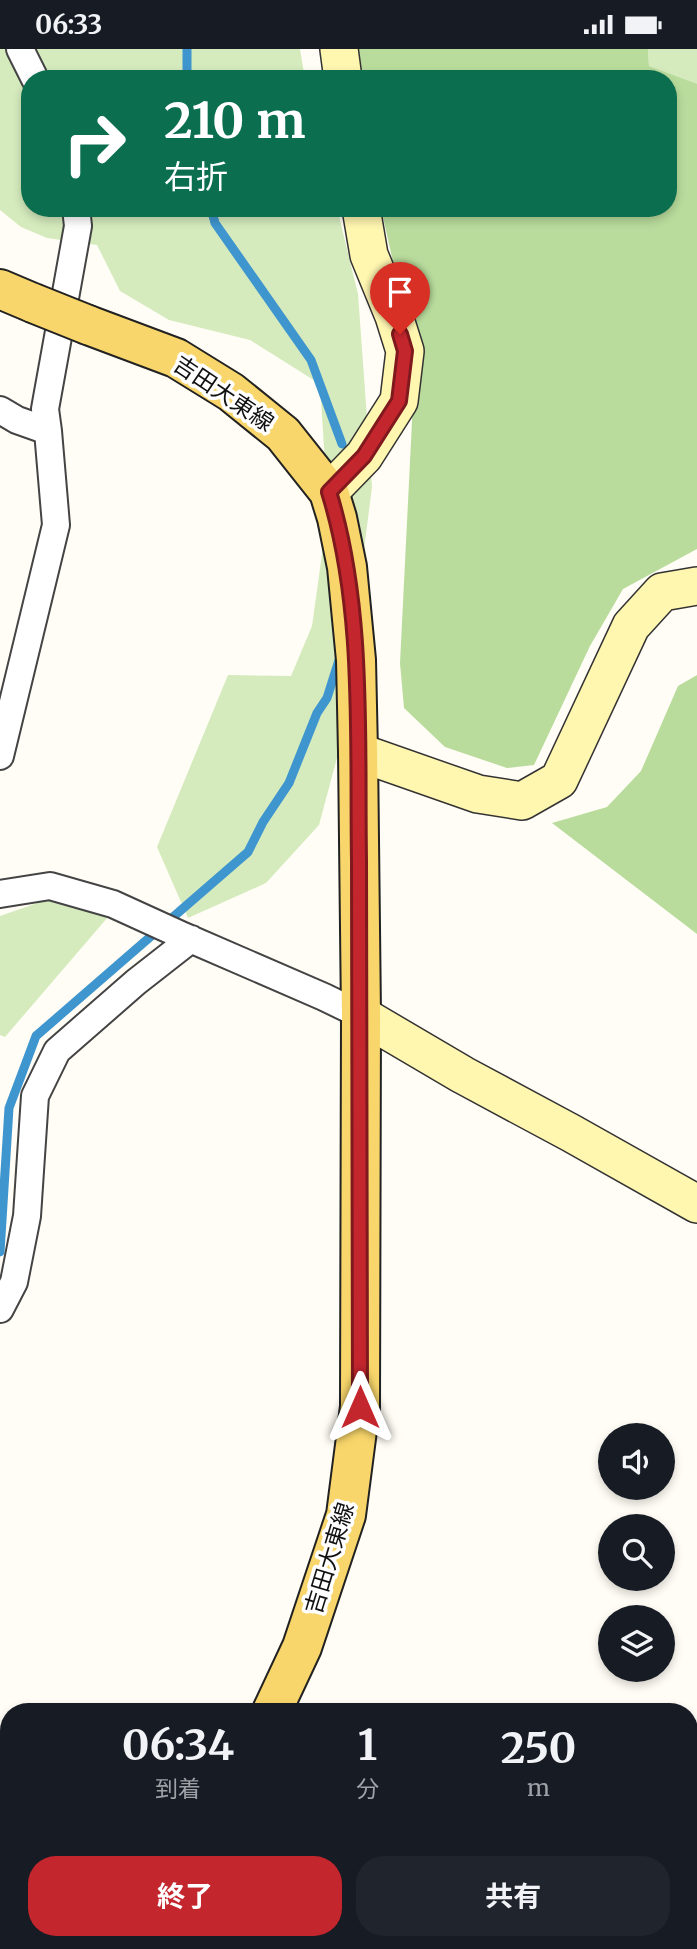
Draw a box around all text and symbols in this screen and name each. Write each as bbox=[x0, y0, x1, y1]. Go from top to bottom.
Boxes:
text: 06:33 bbox=[35, 8, 102, 41]
text: 210 m bbox=[164, 90, 305, 151]
icon: right bbox=[49, 98, 140, 189]
text: 右折 bbox=[164, 157, 228, 197]
pin bbox=[370, 262, 430, 334]
icon: arrive bbox=[381, 273, 419, 311]
street label: 吉田大東線 bbox=[168, 349, 280, 437]
position arrow bbox=[323, 1370, 397, 1444]
map controls bbox=[598, 1423, 675, 1682]
button: sound bbox=[598, 1423, 675, 1500]
street label: 吉田大東線 bbox=[298, 1499, 360, 1617]
button: search bbox=[598, 1514, 675, 1591]
button: layers bbox=[598, 1605, 675, 1682]
text: 06:34 bbox=[122, 1719, 234, 1771]
text: 1 bbox=[358, 1719, 377, 1771]
text: 250 bbox=[501, 1722, 576, 1774]
text: m bbox=[527, 1773, 550, 1802]
text: 到着 bbox=[155, 1774, 201, 1803]
text: 分 bbox=[356, 1774, 379, 1803]
button: 終了 bbox=[28, 1856, 342, 1936]
button: 共有 bbox=[356, 1856, 670, 1936]

